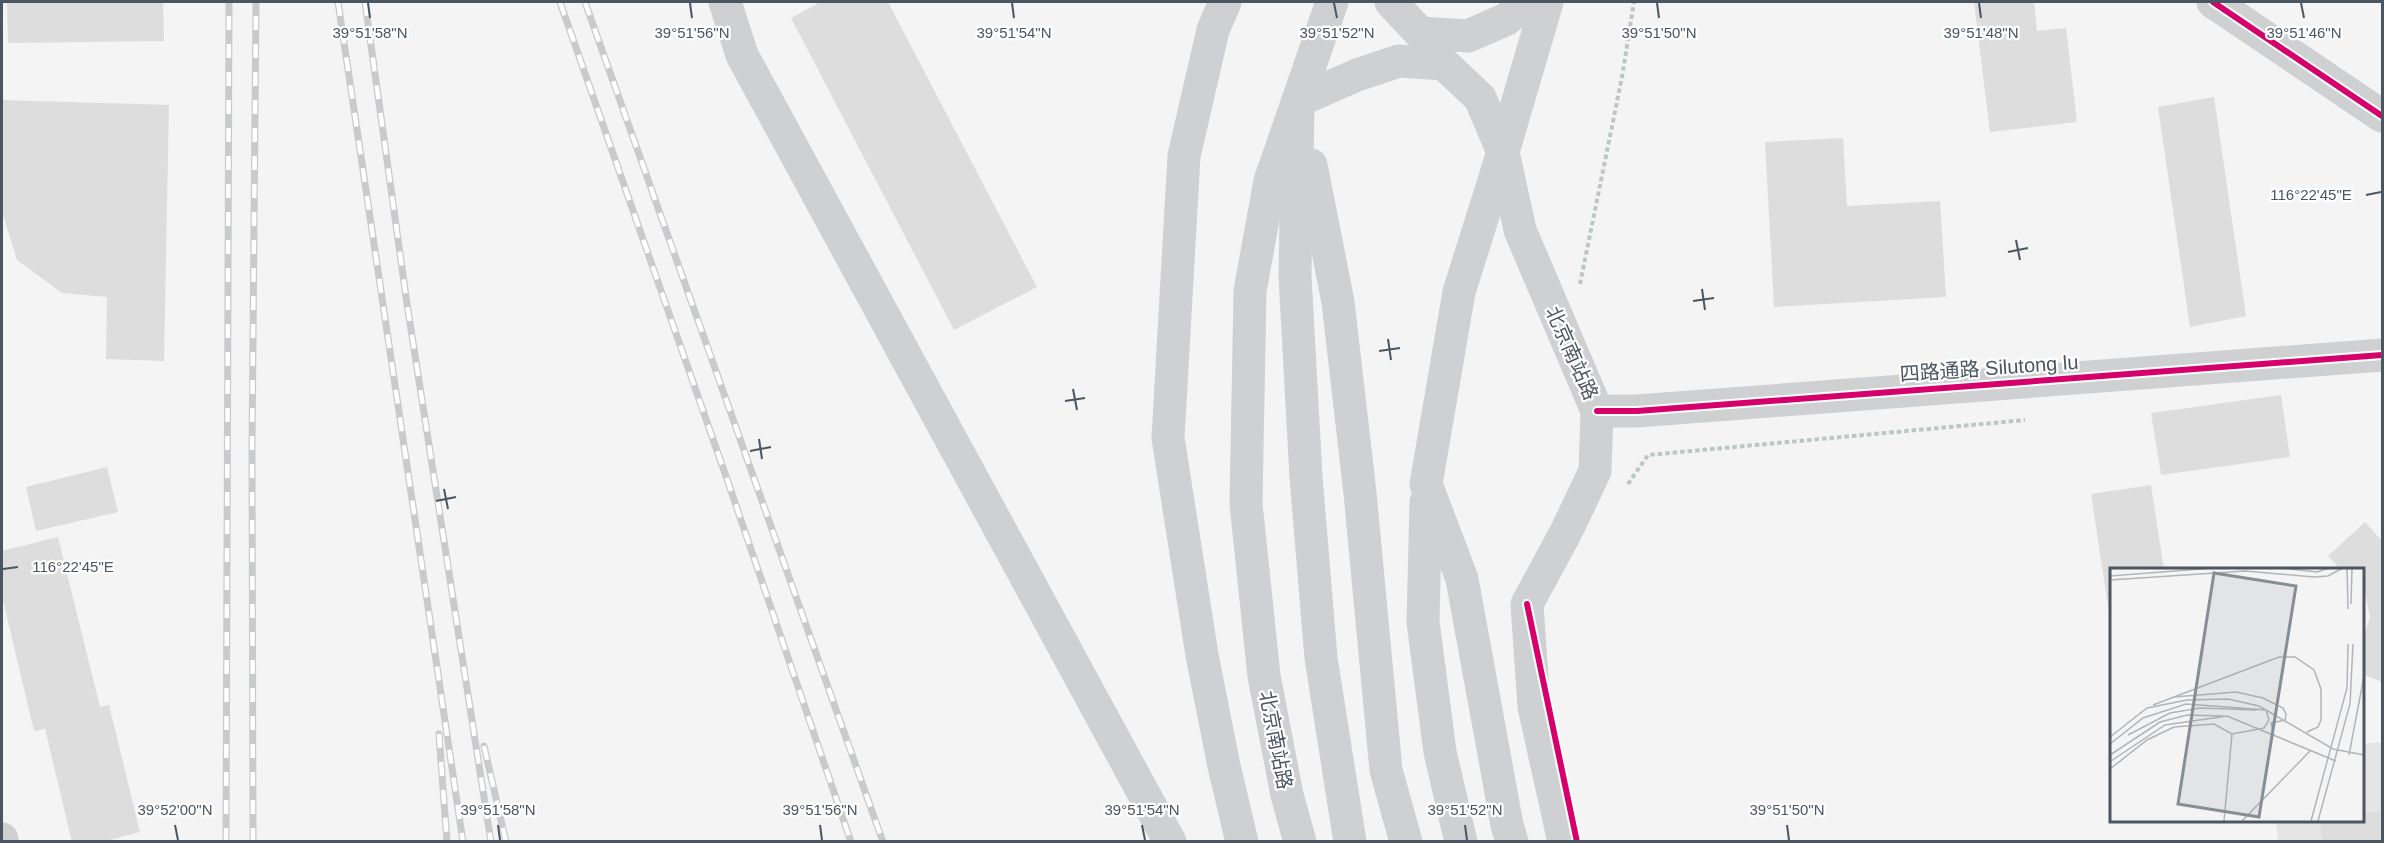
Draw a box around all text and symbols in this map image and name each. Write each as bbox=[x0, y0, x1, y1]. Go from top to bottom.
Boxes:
text: 39°51'58"N bbox=[332, 24, 408, 41]
text: 39°51'56"N bbox=[654, 24, 730, 41]
text: 39°51'54"N bbox=[976, 24, 1052, 41]
text: 39°51'52"N bbox=[1299, 24, 1375, 41]
text: 39°51'50"N bbox=[1621, 24, 1697, 41]
text: 39°51'48"N bbox=[1943, 24, 2019, 41]
text: 39°51'46"N bbox=[2266, 24, 2342, 41]
text: 116°22'45"E bbox=[2270, 186, 2352, 203]
street label: 北京南站路 bbox=[1542, 303, 1602, 403]
street label: 四路通路 Silutong lu bbox=[1899, 351, 2079, 385]
text: 116°22'45"E bbox=[32, 558, 114, 575]
inset map bbox=[2110, 568, 2363, 822]
street label: 北京南站路 bbox=[1256, 689, 1296, 791]
text: 39°52'00"N bbox=[137, 801, 213, 818]
text: 39°51'58"N bbox=[460, 801, 536, 818]
text: 39°51'56"N bbox=[782, 801, 858, 818]
text: 39°51'54"N bbox=[1104, 801, 1180, 818]
text: 39°51'52"N bbox=[1427, 801, 1503, 818]
text: 39°51'50"N bbox=[1749, 801, 1825, 818]

